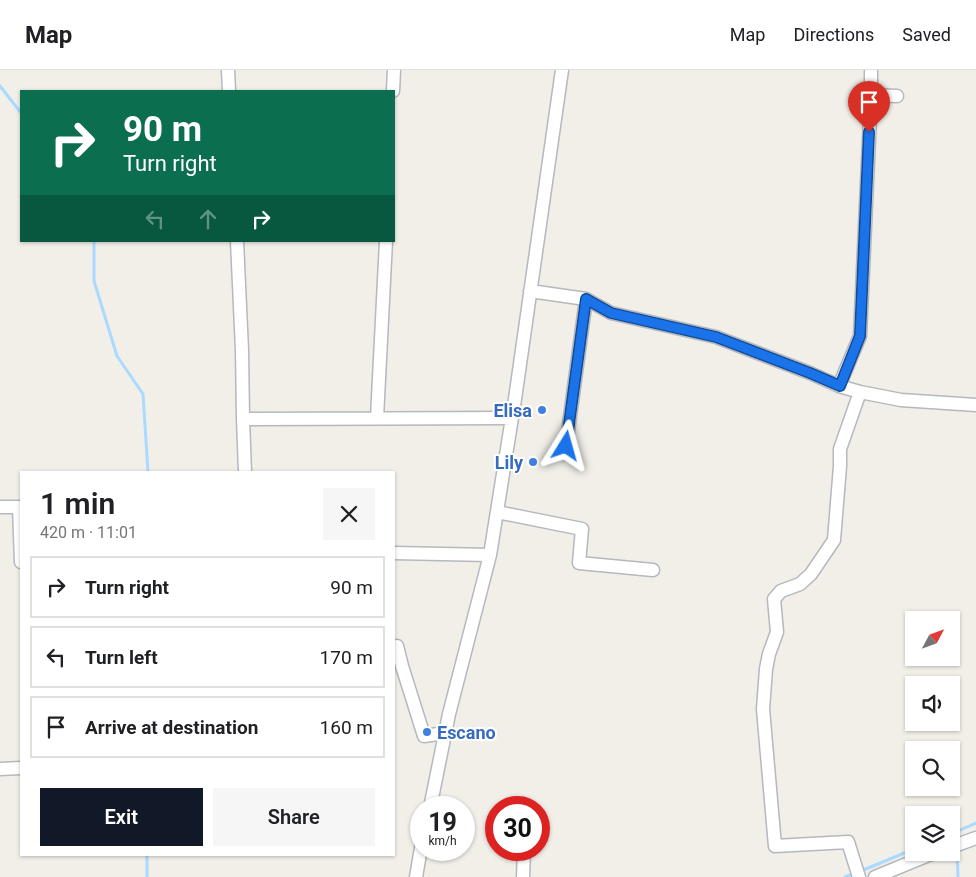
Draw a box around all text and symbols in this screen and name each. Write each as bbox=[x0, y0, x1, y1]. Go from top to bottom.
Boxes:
text: Map bbox=[25, 21, 72, 49]
text: Map bbox=[730, 24, 765, 45]
text: Directions bbox=[793, 24, 874, 45]
text: Saved bbox=[902, 24, 951, 45]
pin bbox=[848, 81, 890, 132]
icon: arrive bbox=[855, 88, 883, 116]
text: 90 m bbox=[123, 109, 202, 150]
icon: right bbox=[40, 110, 105, 175]
text: Turn right bbox=[123, 151, 217, 176]
icon: left bbox=[141, 205, 169, 233]
icon: ahead bbox=[194, 205, 222, 233]
icon: right bbox=[247, 205, 275, 233]
place label: Elisa bbox=[493, 400, 532, 421]
marker: Elisa bbox=[536, 404, 548, 416]
position arrow bbox=[539, 419, 591, 471]
place label: Lily bbox=[495, 452, 524, 473]
marker: Lily bbox=[527, 456, 539, 468]
text: 1 min bbox=[40, 486, 115, 521]
button: close bbox=[323, 488, 375, 540]
text: 420 m · 11:01 bbox=[40, 523, 137, 542]
icon: right bbox=[42, 573, 70, 601]
text: Turn right bbox=[85, 576, 169, 599]
text: 90 m bbox=[330, 576, 373, 599]
north arrow bbox=[905, 611, 960, 666]
map controls bbox=[905, 611, 960, 861]
icon: left bbox=[42, 643, 70, 671]
text: Turn left bbox=[85, 646, 158, 669]
text: 170 m bbox=[320, 646, 373, 669]
button: sound bbox=[905, 676, 960, 731]
icon: arrive bbox=[42, 713, 70, 741]
text: Arrive at destination bbox=[85, 716, 258, 739]
text: 160 m bbox=[320, 716, 373, 739]
place label: Escano bbox=[437, 722, 496, 743]
marker: Escano bbox=[421, 726, 433, 738]
button: search bbox=[905, 741, 960, 796]
button: Exit bbox=[40, 788, 203, 846]
button: Share bbox=[213, 788, 375, 846]
speed limit sign: 30 bbox=[485, 796, 550, 861]
button: layers bbox=[905, 806, 960, 861]
text: 19 bbox=[428, 808, 457, 837]
text: km/h bbox=[428, 834, 457, 848]

